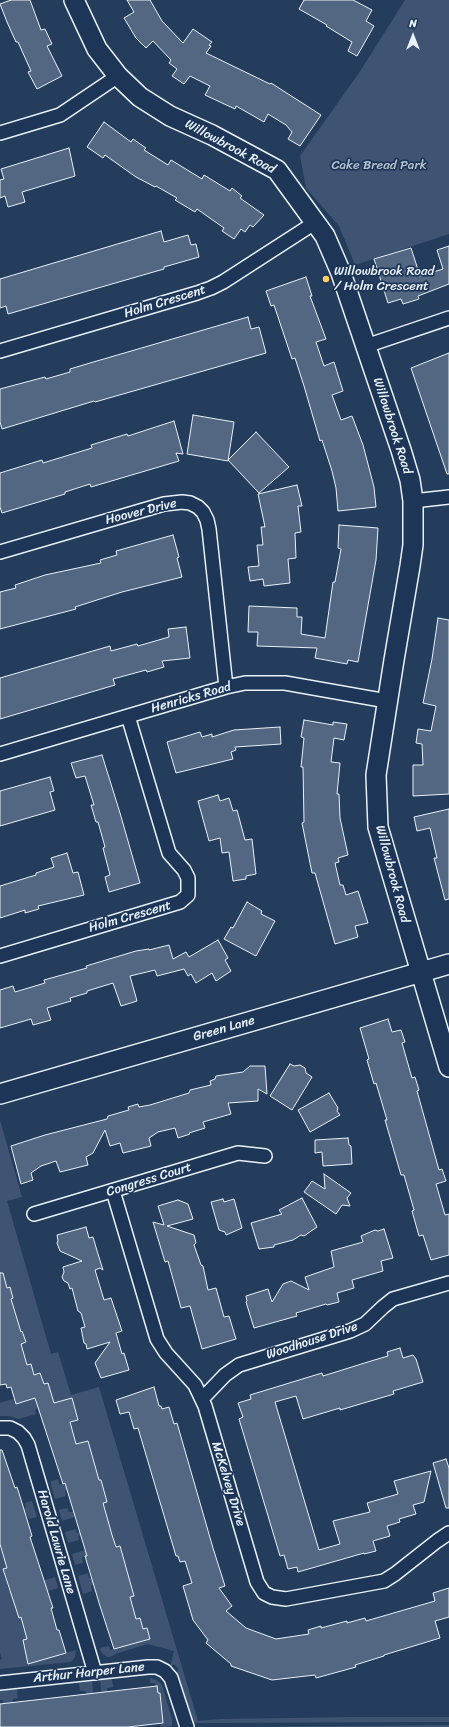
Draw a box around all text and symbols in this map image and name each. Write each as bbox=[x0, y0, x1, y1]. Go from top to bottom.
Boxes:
text: N bbox=[409, 14, 417, 33]
north arrow bbox=[393, 16, 433, 56]
street label: Willowbrook Road bbox=[182, 117, 278, 177]
park label: Cake Bread Park bbox=[331, 158, 427, 174]
place label: Willowbrook Road / Holm Crescent bbox=[334, 264, 434, 295]
marker: Willowbrook Road / Holm Crescent bbox=[321, 274, 331, 284]
street label: Holm Crescent bbox=[122, 282, 208, 322]
street label: Willowbrook Road bbox=[369, 376, 415, 476]
street label: Hoover Drive bbox=[104, 496, 178, 528]
street label: Henricks Road bbox=[149, 679, 233, 717]
street label: Willowbrook Road bbox=[371, 824, 413, 924]
street label: Holm Crescent bbox=[87, 898, 173, 936]
street label: Green Lane bbox=[191, 1013, 257, 1045]
street label: Congress Court bbox=[104, 1160, 194, 1200]
street label: Woodhouse Drive bbox=[264, 1319, 360, 1363]
street label: McKelvey Drive bbox=[208, 1440, 248, 1528]
street label: Harold Lawrie Lane bbox=[34, 1488, 78, 1596]
street label: Arthur Harper Lane bbox=[33, 1659, 145, 1687]

